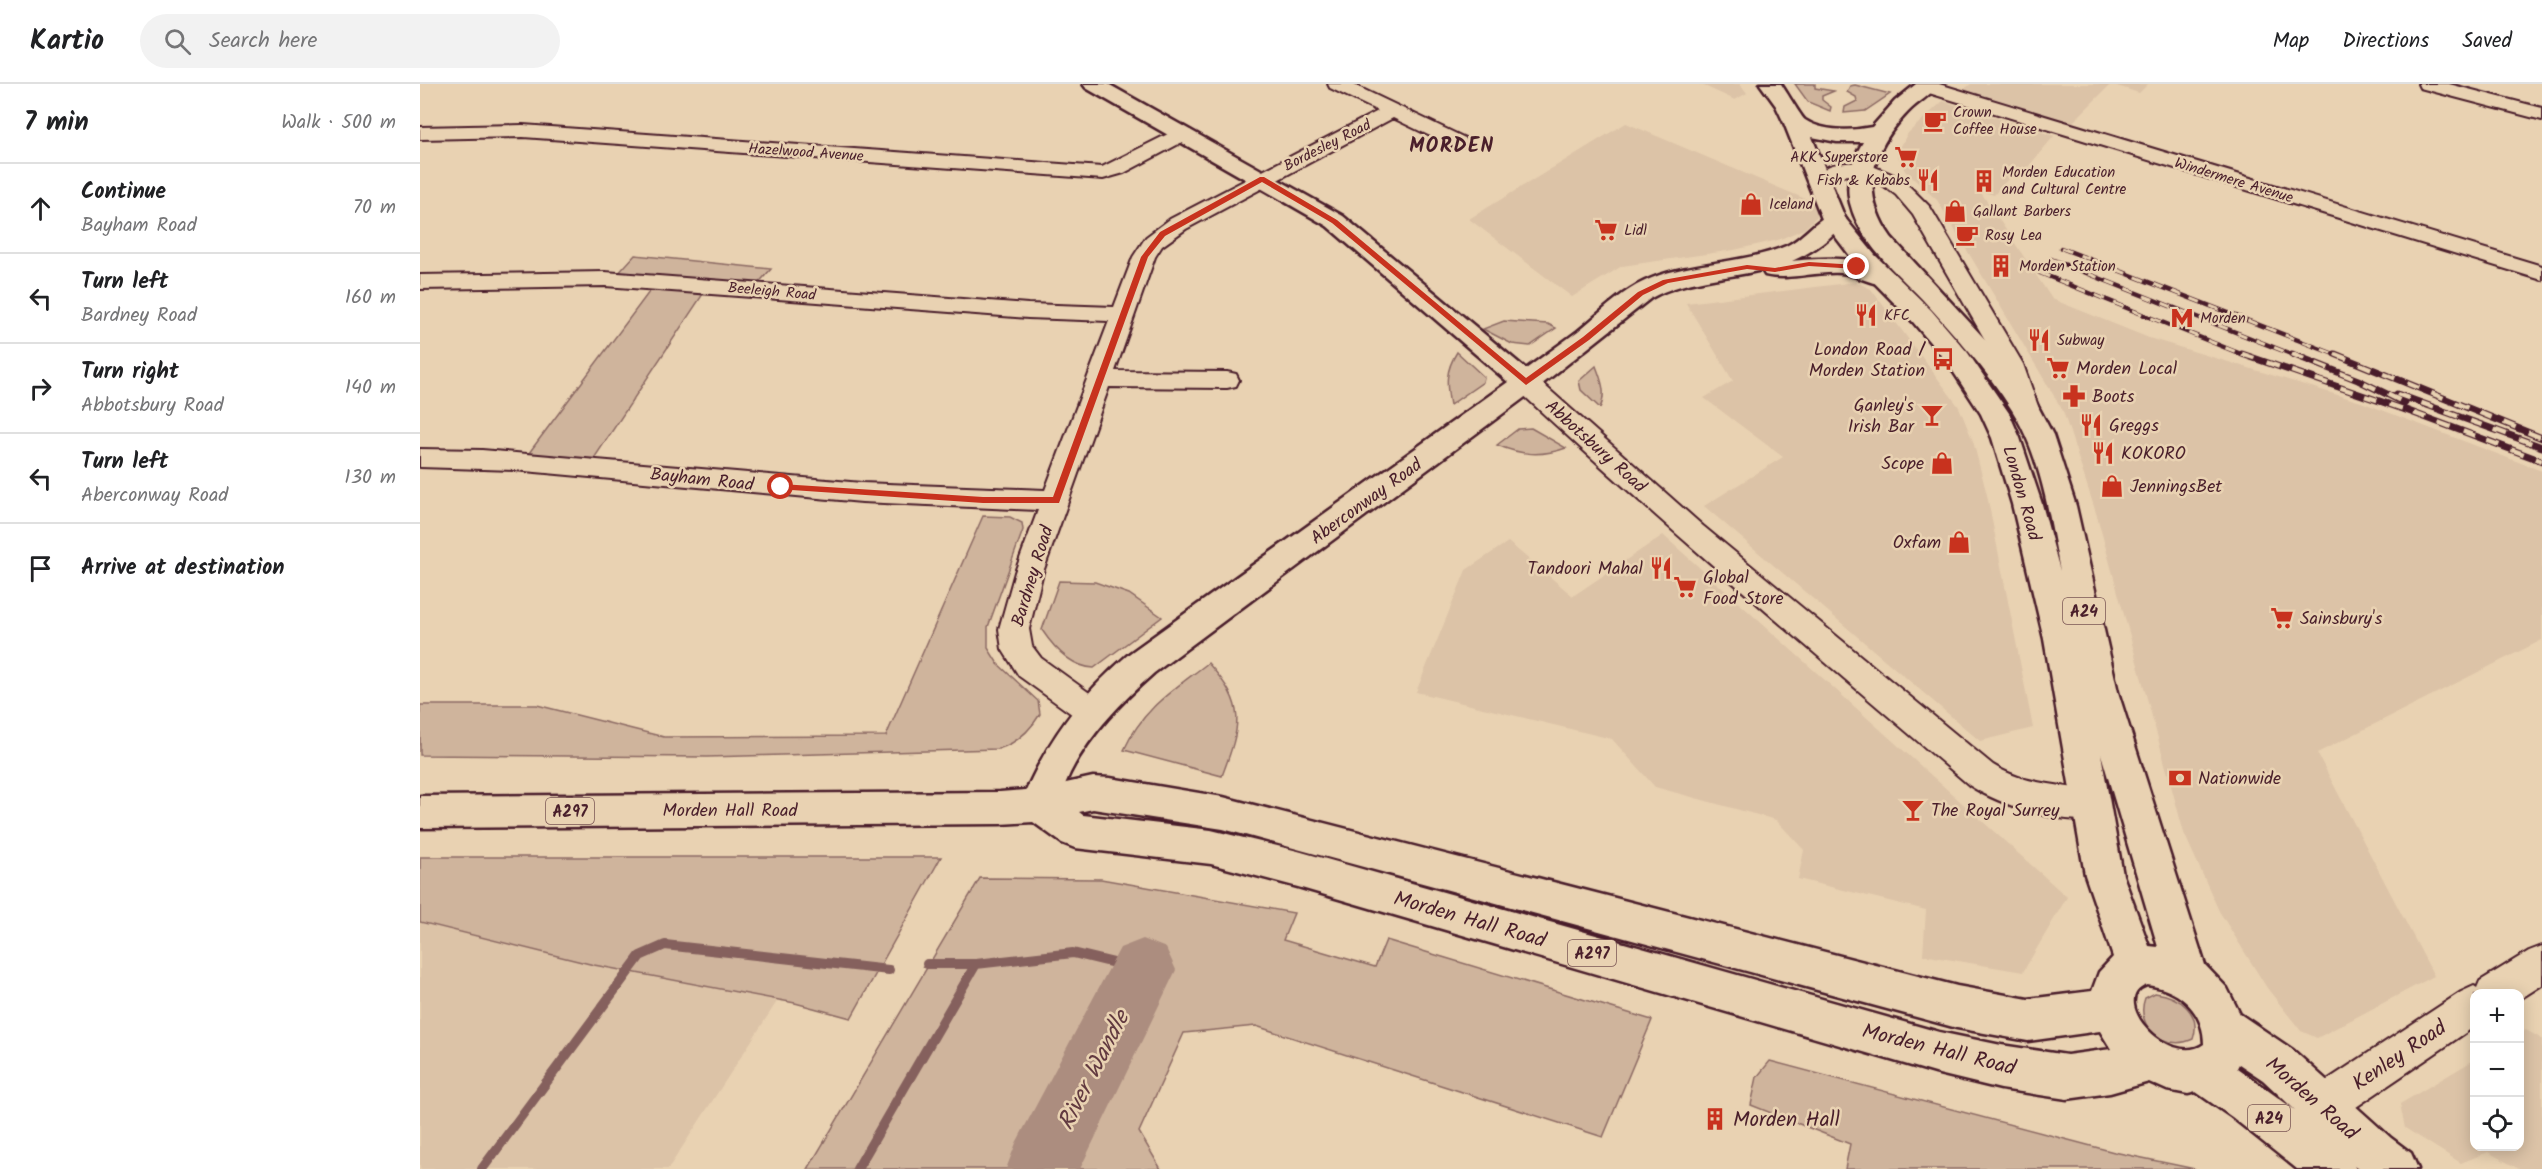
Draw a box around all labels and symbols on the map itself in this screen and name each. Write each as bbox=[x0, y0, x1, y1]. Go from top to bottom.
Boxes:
place label: Crown Coffee House bbox=[1953, 101, 2037, 142]
cafe icon: Crown Coffee House bbox=[1922, 108, 1948, 134]
street label: Bordesley Road bbox=[1279, 113, 1376, 178]
district label: MORDEN bbox=[1409, 131, 1495, 163]
street label: Hazelwood Avenue bbox=[747, 137, 865, 169]
supermarket icon: AKK Superstore bbox=[1893, 144, 1919, 170]
place label: AKK Superstore bbox=[1790, 146, 1888, 170]
street label: Windermere Avenue bbox=[2171, 151, 2296, 210]
place label: Morden Education and Cultural Centre bbox=[2002, 161, 2127, 202]
restaurant icon: Fish & Kebabs bbox=[1915, 167, 1941, 193]
building icon: Morden Education and Cultural Centre bbox=[1971, 168, 1997, 194]
place label: Fish & Kebabs bbox=[1817, 169, 1911, 193]
shop icon: Iceland bbox=[1738, 191, 1764, 217]
place label: Iceland bbox=[1769, 193, 1814, 217]
shop icon: Gallant Barbers bbox=[1942, 198, 1968, 224]
place label: Gallant Barbers bbox=[1973, 200, 2072, 224]
supermarket icon: Lidl bbox=[1593, 217, 1619, 243]
place label: Lidl bbox=[1624, 219, 1647, 243]
cafe icon: Rosy Lea bbox=[1954, 222, 1980, 248]
place label: Rosy Lea bbox=[1985, 224, 2042, 248]
route end bbox=[1843, 253, 1869, 279]
building icon: Morden Station bbox=[1988, 253, 2014, 279]
place label: Morden Station bbox=[2019, 255, 2116, 279]
street label: Beeleigh Road bbox=[727, 276, 817, 308]
restaurant icon: KFC bbox=[1853, 302, 1879, 328]
place label: KFC bbox=[1884, 304, 1910, 328]
metro station icon: Morden bbox=[2169, 305, 2195, 331]
place label: Morden bbox=[2200, 307, 2246, 331]
restaurant icon: Subway bbox=[2026, 327, 2052, 353]
place label: Subway bbox=[2057, 329, 2105, 353]
place label: London Road / Morden Station bbox=[1809, 336, 1927, 386]
bus stop icon: London Road / Morden Station bbox=[1930, 346, 1956, 372]
supermarket icon: Morden Local bbox=[2045, 355, 2071, 381]
place label: Morden Local bbox=[2076, 355, 2178, 384]
pharmacy icon: Boots bbox=[2061, 383, 2087, 409]
place label: Boots bbox=[2092, 383, 2135, 412]
place label: Ganley's Irish Bar bbox=[1848, 392, 1915, 442]
street label: Abbotsbury Road bbox=[1538, 393, 1653, 502]
bar icon: Ganley's Irish Bar bbox=[1919, 402, 1945, 428]
restaurant icon: Greggs bbox=[2078, 412, 2104, 438]
place label: Greggs bbox=[2109, 412, 2159, 441]
restaurant icon: KOKORO bbox=[2090, 440, 2116, 466]
place label: KOKORO bbox=[2121, 440, 2186, 469]
street label: London Road bbox=[1993, 442, 2048, 545]
place label: Scope bbox=[1882, 450, 1924, 479]
shop icon: Scope bbox=[1929, 450, 1955, 476]
street label: Aberconway Road bbox=[1305, 451, 1430, 553]
street label: Bayham Road bbox=[649, 461, 756, 500]
route start bbox=[767, 473, 793, 499]
shop icon: JenningsBet bbox=[2099, 473, 2125, 499]
place label: JenningsBet bbox=[2130, 473, 2223, 502]
street label: Bardney Road bbox=[1004, 521, 1063, 631]
place label: Oxfam bbox=[1893, 529, 1941, 558]
shop icon: Oxfam bbox=[1946, 529, 1972, 555]
place label: Tandoori Mahal bbox=[1527, 555, 1644, 584]
restaurant icon: Tandoori Mahal bbox=[1648, 555, 1674, 581]
place label: Global Food Store bbox=[1703, 564, 1784, 614]
supermarket icon: Global Food Store bbox=[1672, 574, 1698, 600]
road number: A24 bbox=[2063, 598, 2105, 624]
supermarket icon: Sainsbury's bbox=[2269, 605, 2295, 631]
place label: Sainsbury's bbox=[2300, 605, 2383, 634]
bank icon: Nationwide bbox=[2167, 765, 2193, 791]
place label: Nationwide bbox=[2198, 765, 2281, 794]
street label: Morden Hall Road bbox=[663, 797, 798, 826]
bar icon: The Royal Surrey bbox=[1900, 797, 1926, 823]
place label: The Royal Surrey bbox=[1931, 797, 2060, 826]
road number: A297 bbox=[546, 798, 594, 824]
street label: Morden Hall Road bbox=[1389, 883, 1550, 958]
road number: A297 bbox=[1568, 940, 1616, 966]
water label: River Wandle bbox=[1048, 1002, 1142, 1137]
street label: Kenley Road bbox=[2346, 1012, 2454, 1100]
street label: Morden Hall Road bbox=[1858, 1015, 2019, 1086]
street label: Morden Road bbox=[2257, 1049, 2366, 1150]
place label: Morden Hall bbox=[1733, 1104, 1840, 1137]
road number: A24 bbox=[2248, 1105, 2290, 1131]
building icon: Morden Hall bbox=[1702, 1106, 1728, 1132]

